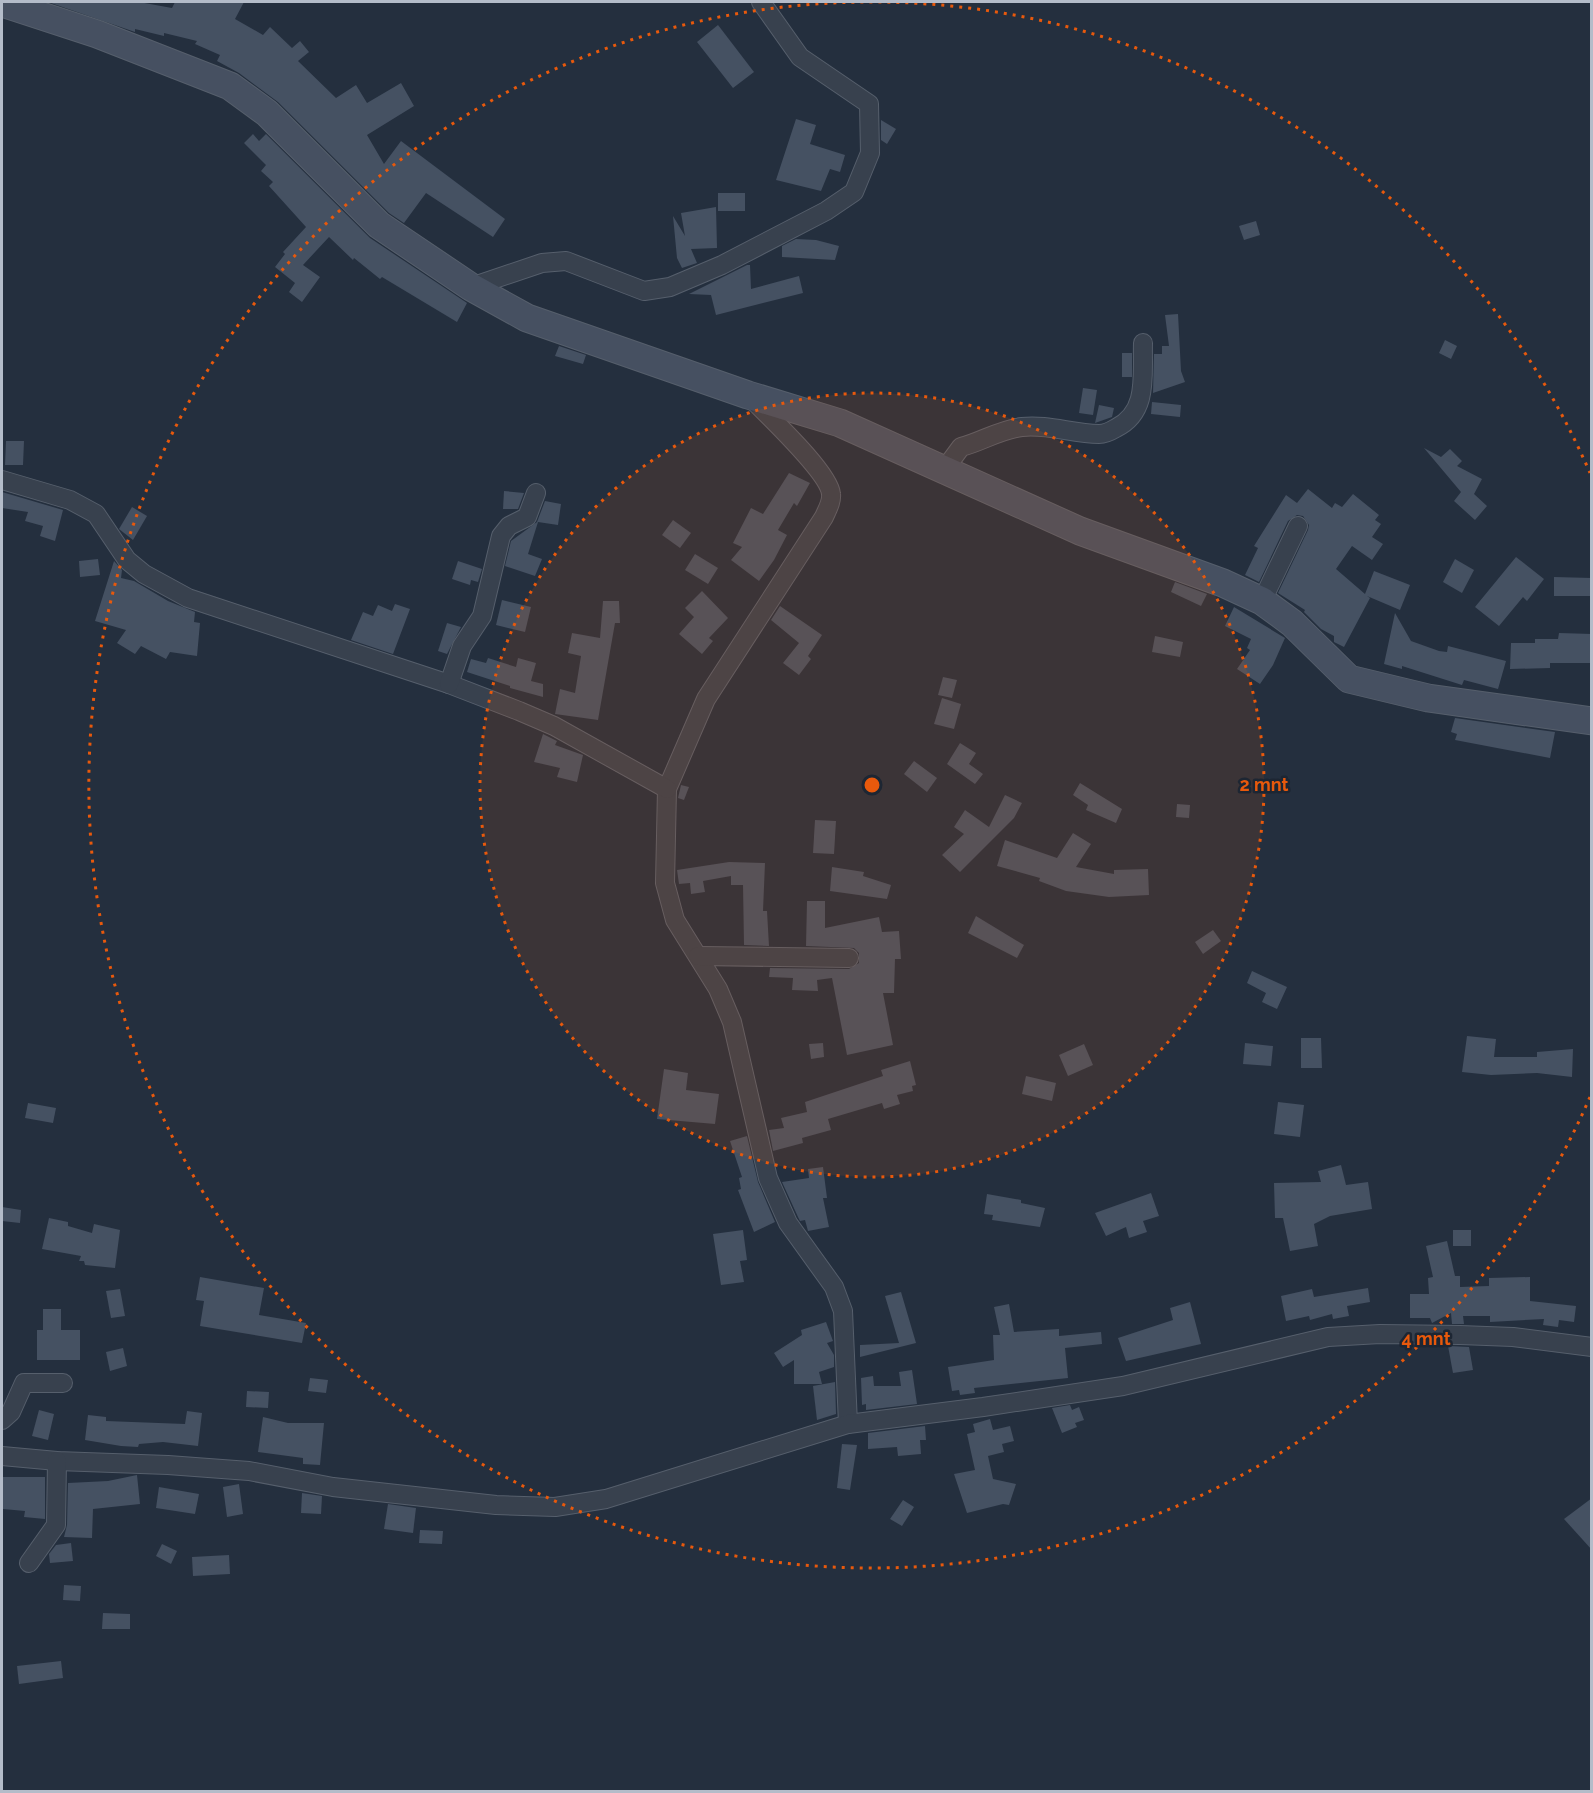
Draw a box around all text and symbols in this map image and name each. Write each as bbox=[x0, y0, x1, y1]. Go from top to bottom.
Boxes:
text: 2 mnt bbox=[1240, 774, 1289, 795]
centre of rings bbox=[862, 775, 882, 795]
text: 4 mnt bbox=[1401, 1328, 1451, 1349]

